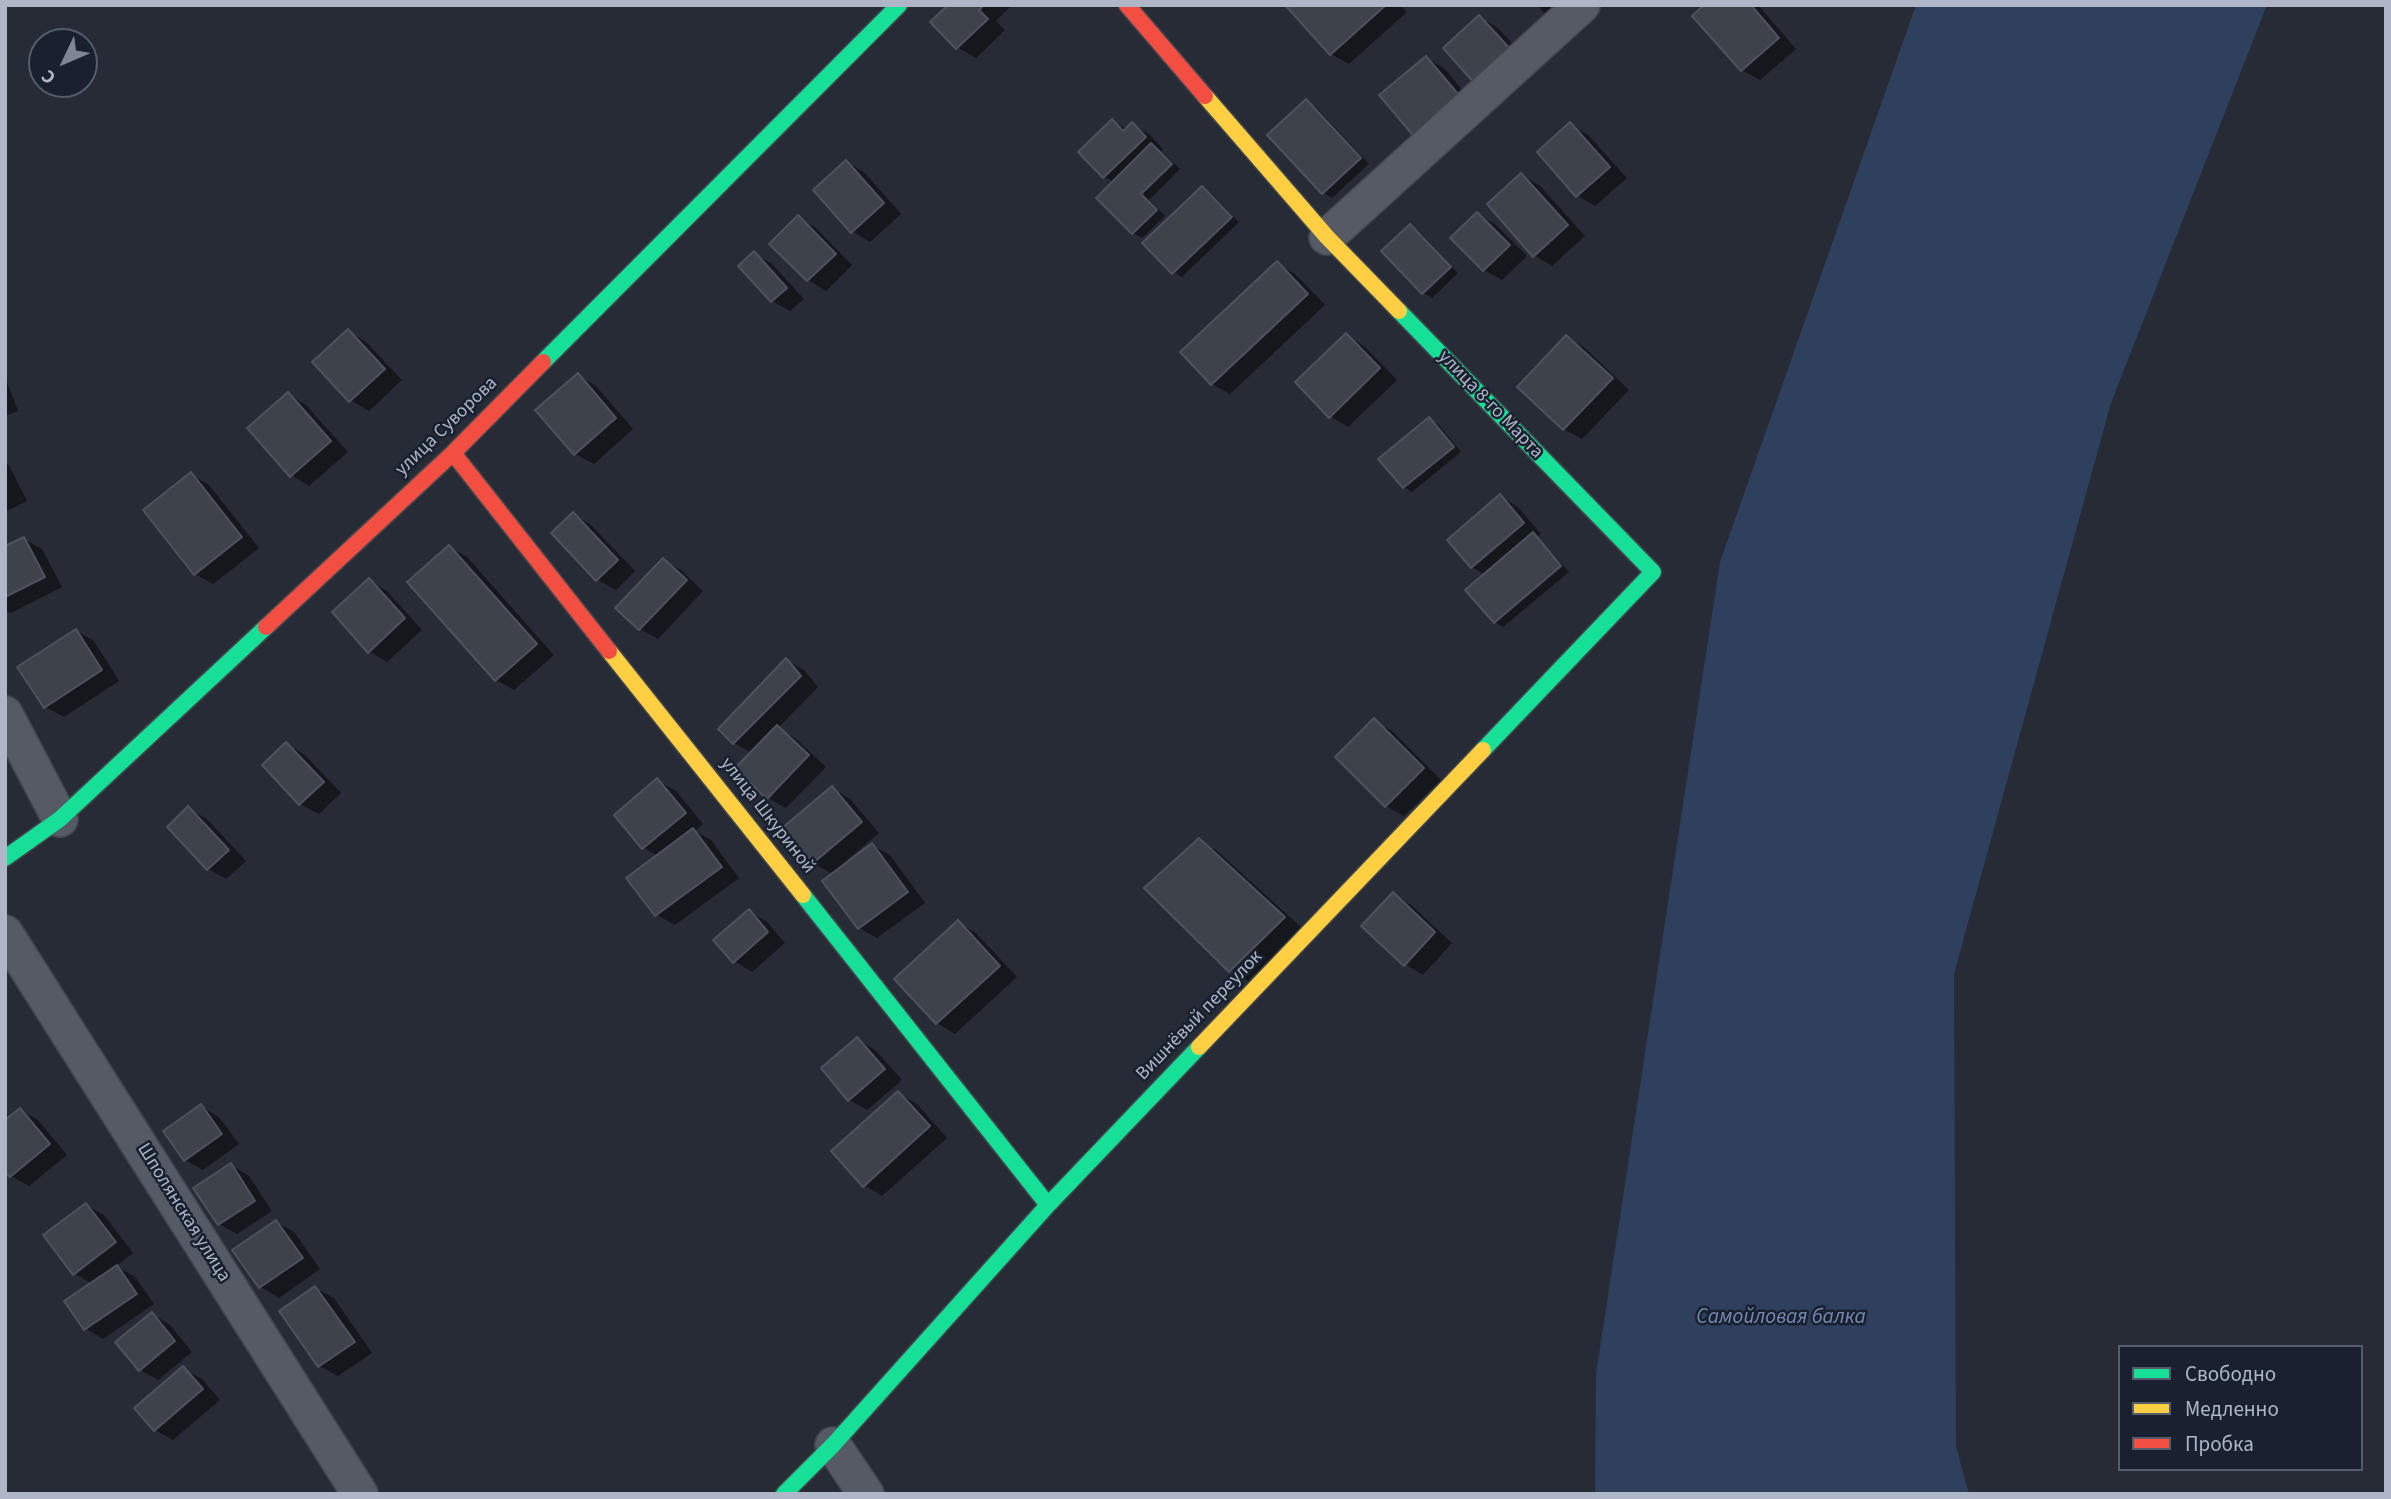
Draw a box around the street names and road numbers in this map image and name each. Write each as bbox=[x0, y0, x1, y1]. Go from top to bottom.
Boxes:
street label: улица 8-го Марта bbox=[1433, 346, 1547, 464]
street label: улица Суворова bbox=[391, 373, 503, 481]
street label: улица Шкуриной bbox=[715, 753, 819, 879]
street label: Вишнёвый переулок bbox=[1132, 946, 1268, 1086]
street label: Шполянская улица bbox=[131, 1140, 235, 1286]

